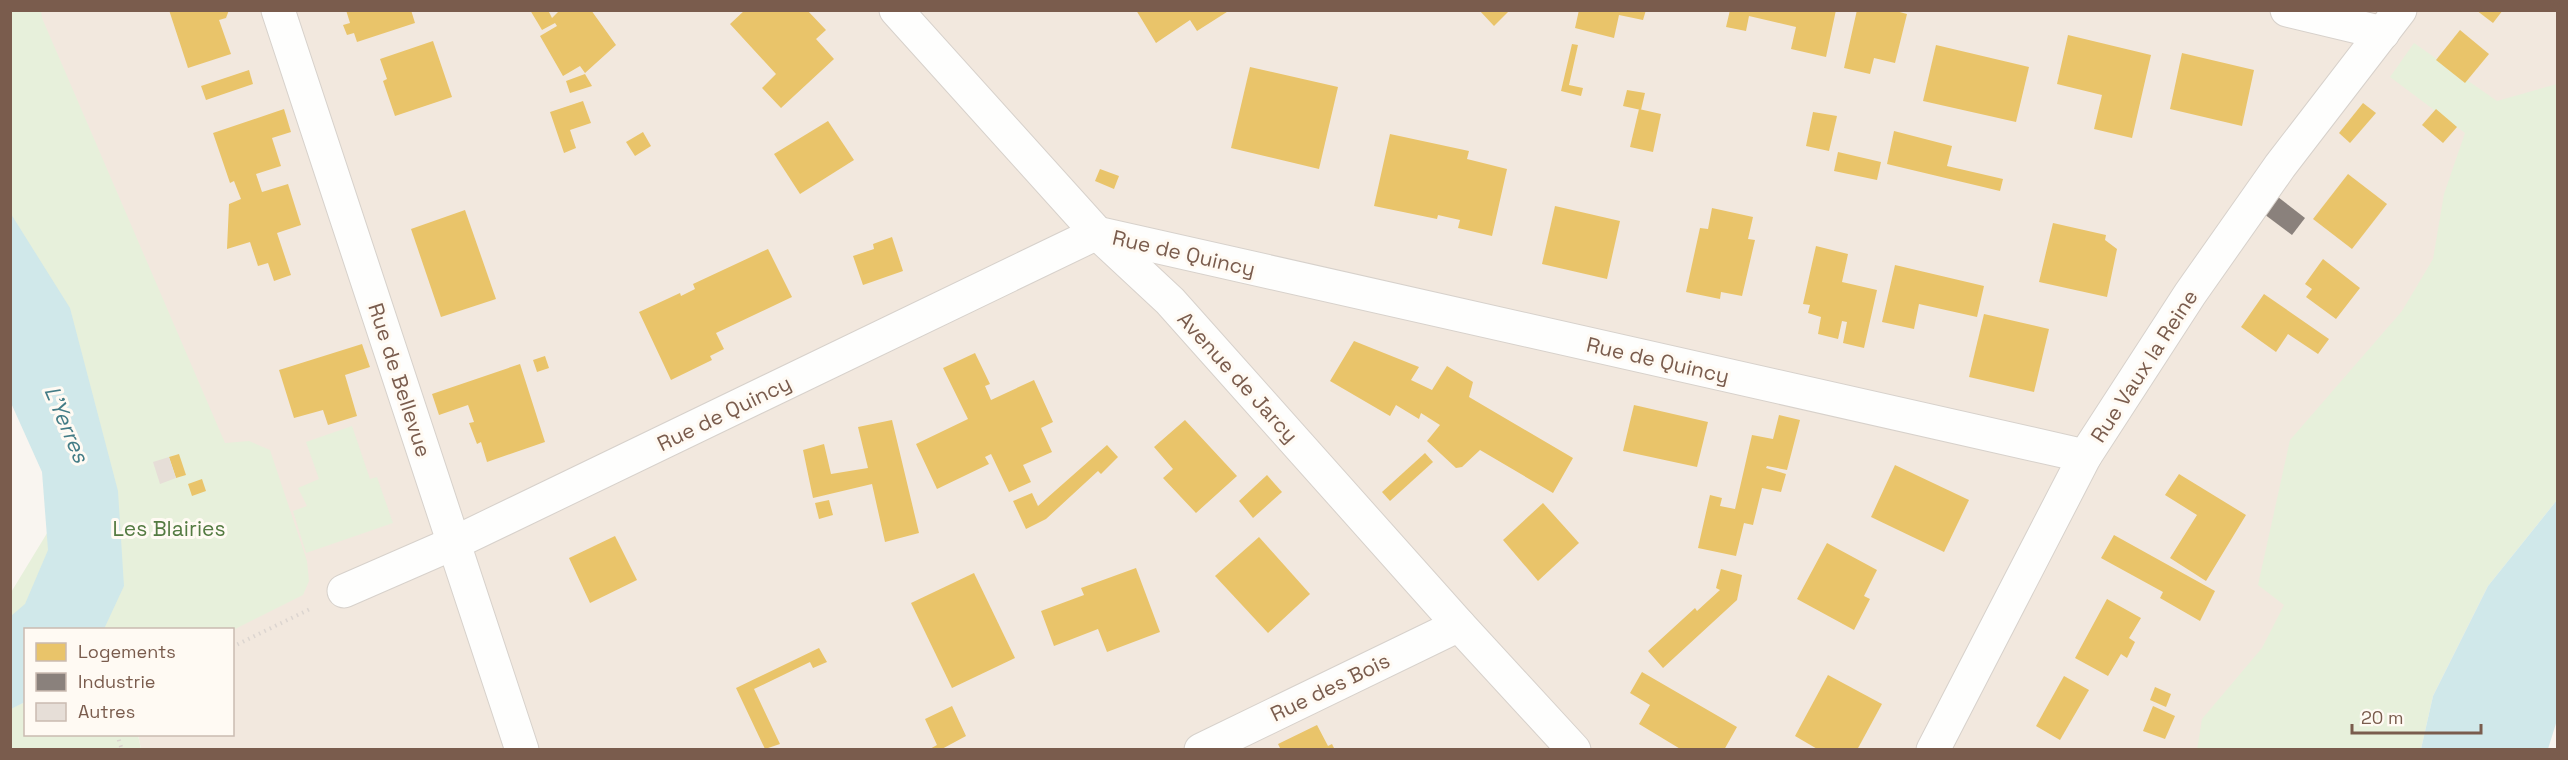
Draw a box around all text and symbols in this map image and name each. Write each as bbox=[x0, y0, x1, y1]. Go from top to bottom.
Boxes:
street label: Rue de Quincy bbox=[1110, 223, 1258, 283]
street label: Rue Vaux la Reine bbox=[2084, 284, 2204, 448]
street label: Rue de Bellevue bbox=[362, 300, 438, 460]
street label: Avenue de Jarcy bbox=[1172, 306, 1304, 448]
street label: Rue de Quincy bbox=[1584, 330, 1732, 390]
street label: Rue de Quincy bbox=[653, 369, 795, 457]
water label: L'Yerres bbox=[38, 381, 96, 468]
park label: Les Blairies bbox=[112, 515, 226, 542]
legend bbox=[24, 628, 234, 736]
text: Logements bbox=[78, 640, 176, 663]
street label: Rue des Bois bbox=[1266, 646, 1394, 728]
text: Industrie bbox=[78, 670, 155, 693]
scale bar bbox=[2352, 697, 2481, 735]
text: Autres bbox=[78, 700, 135, 723]
text: 20 m bbox=[2361, 706, 2404, 729]

